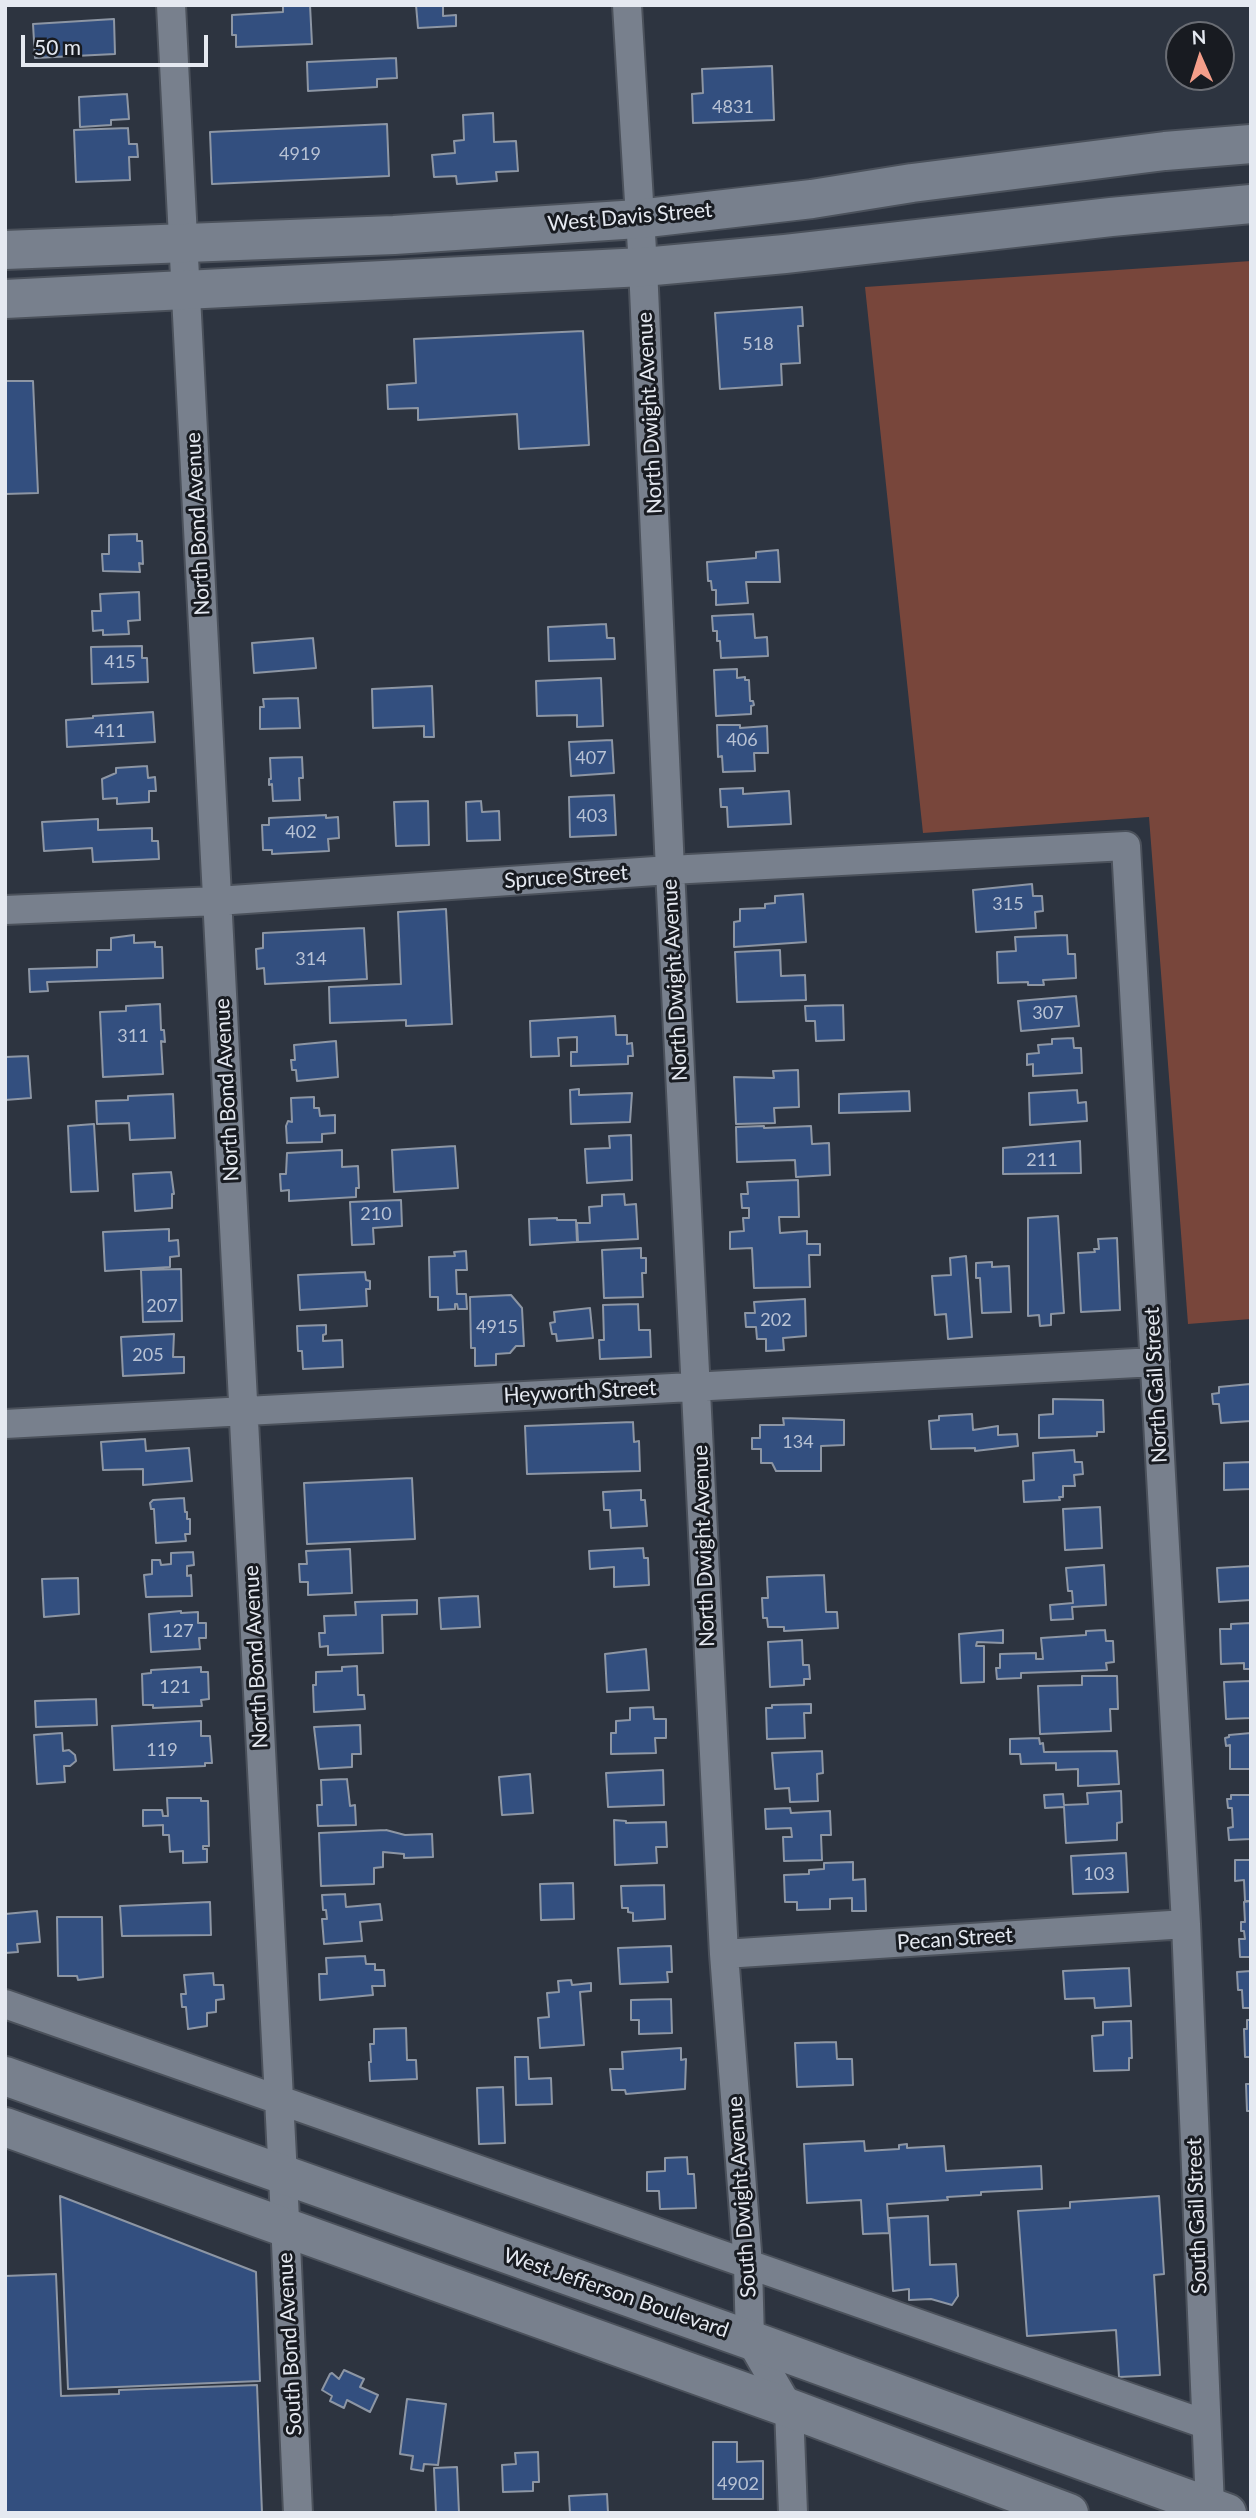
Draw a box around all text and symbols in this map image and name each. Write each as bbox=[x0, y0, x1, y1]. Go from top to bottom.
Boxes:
scale bar bbox=[24, 21, 212, 65]
north arrow bbox=[1165, 21, 1235, 91]
text: N bbox=[1191, 25, 1207, 48]
text: 50 m bbox=[34, 34, 81, 59]
house number: 4831 bbox=[712, 96, 754, 118]
house number: 4919 bbox=[279, 143, 321, 165]
street label: West Davis Street bbox=[547, 197, 713, 237]
street label: North Dwight Avenue bbox=[632, 311, 668, 515]
house number: 518 bbox=[742, 333, 774, 355]
street label: North Bond Avenue bbox=[181, 432, 215, 616]
house number: 415 bbox=[104, 651, 136, 673]
house number: 411 bbox=[94, 720, 126, 742]
house number: 406 bbox=[726, 729, 758, 751]
house number: 407 bbox=[575, 747, 607, 769]
house number: 403 bbox=[576, 805, 608, 827]
house number: 402 bbox=[285, 821, 317, 843]
street label: Spruce Street bbox=[503, 860, 629, 894]
street label: North Dwight Avenue bbox=[657, 878, 693, 1082]
house number: 315 bbox=[992, 893, 1024, 915]
house number: 314 bbox=[295, 948, 327, 970]
street label: North Bond Avenue bbox=[210, 998, 244, 1182]
house number: 307 bbox=[1032, 1002, 1064, 1024]
house number: 311 bbox=[117, 1025, 149, 1047]
house number: 211 bbox=[1026, 1149, 1058, 1171]
house number: 210 bbox=[360, 1203, 392, 1225]
house number: 207 bbox=[146, 1295, 178, 1317]
street label: North Gail Street bbox=[1139, 1306, 1173, 1464]
house number: 202 bbox=[760, 1309, 792, 1331]
house number: 4915 bbox=[476, 1316, 518, 1338]
house number: 205 bbox=[132, 1344, 164, 1366]
street label: Heyworth Street bbox=[503, 1375, 657, 1409]
house number: 134 bbox=[782, 1431, 814, 1453]
street label: North Dwight Avenue bbox=[688, 1444, 720, 1648]
street label: North Bond Avenue bbox=[239, 1565, 273, 1749]
house number: 127 bbox=[162, 1620, 194, 1642]
house number: 121 bbox=[159, 1676, 191, 1698]
house number: 119 bbox=[146, 1739, 178, 1761]
house number: 103 bbox=[1083, 1863, 1115, 1885]
street label: Pecan Street bbox=[896, 1922, 1014, 1956]
street label: South Dwight Avenue bbox=[722, 2095, 762, 2299]
street label: South Gail Street bbox=[1182, 2138, 1212, 2294]
street label: West Jefferson Boulevard bbox=[500, 2243, 732, 2343]
street label: South Bond Avenue bbox=[273, 2252, 307, 2436]
house number: 4902 bbox=[717, 2473, 759, 2495]

